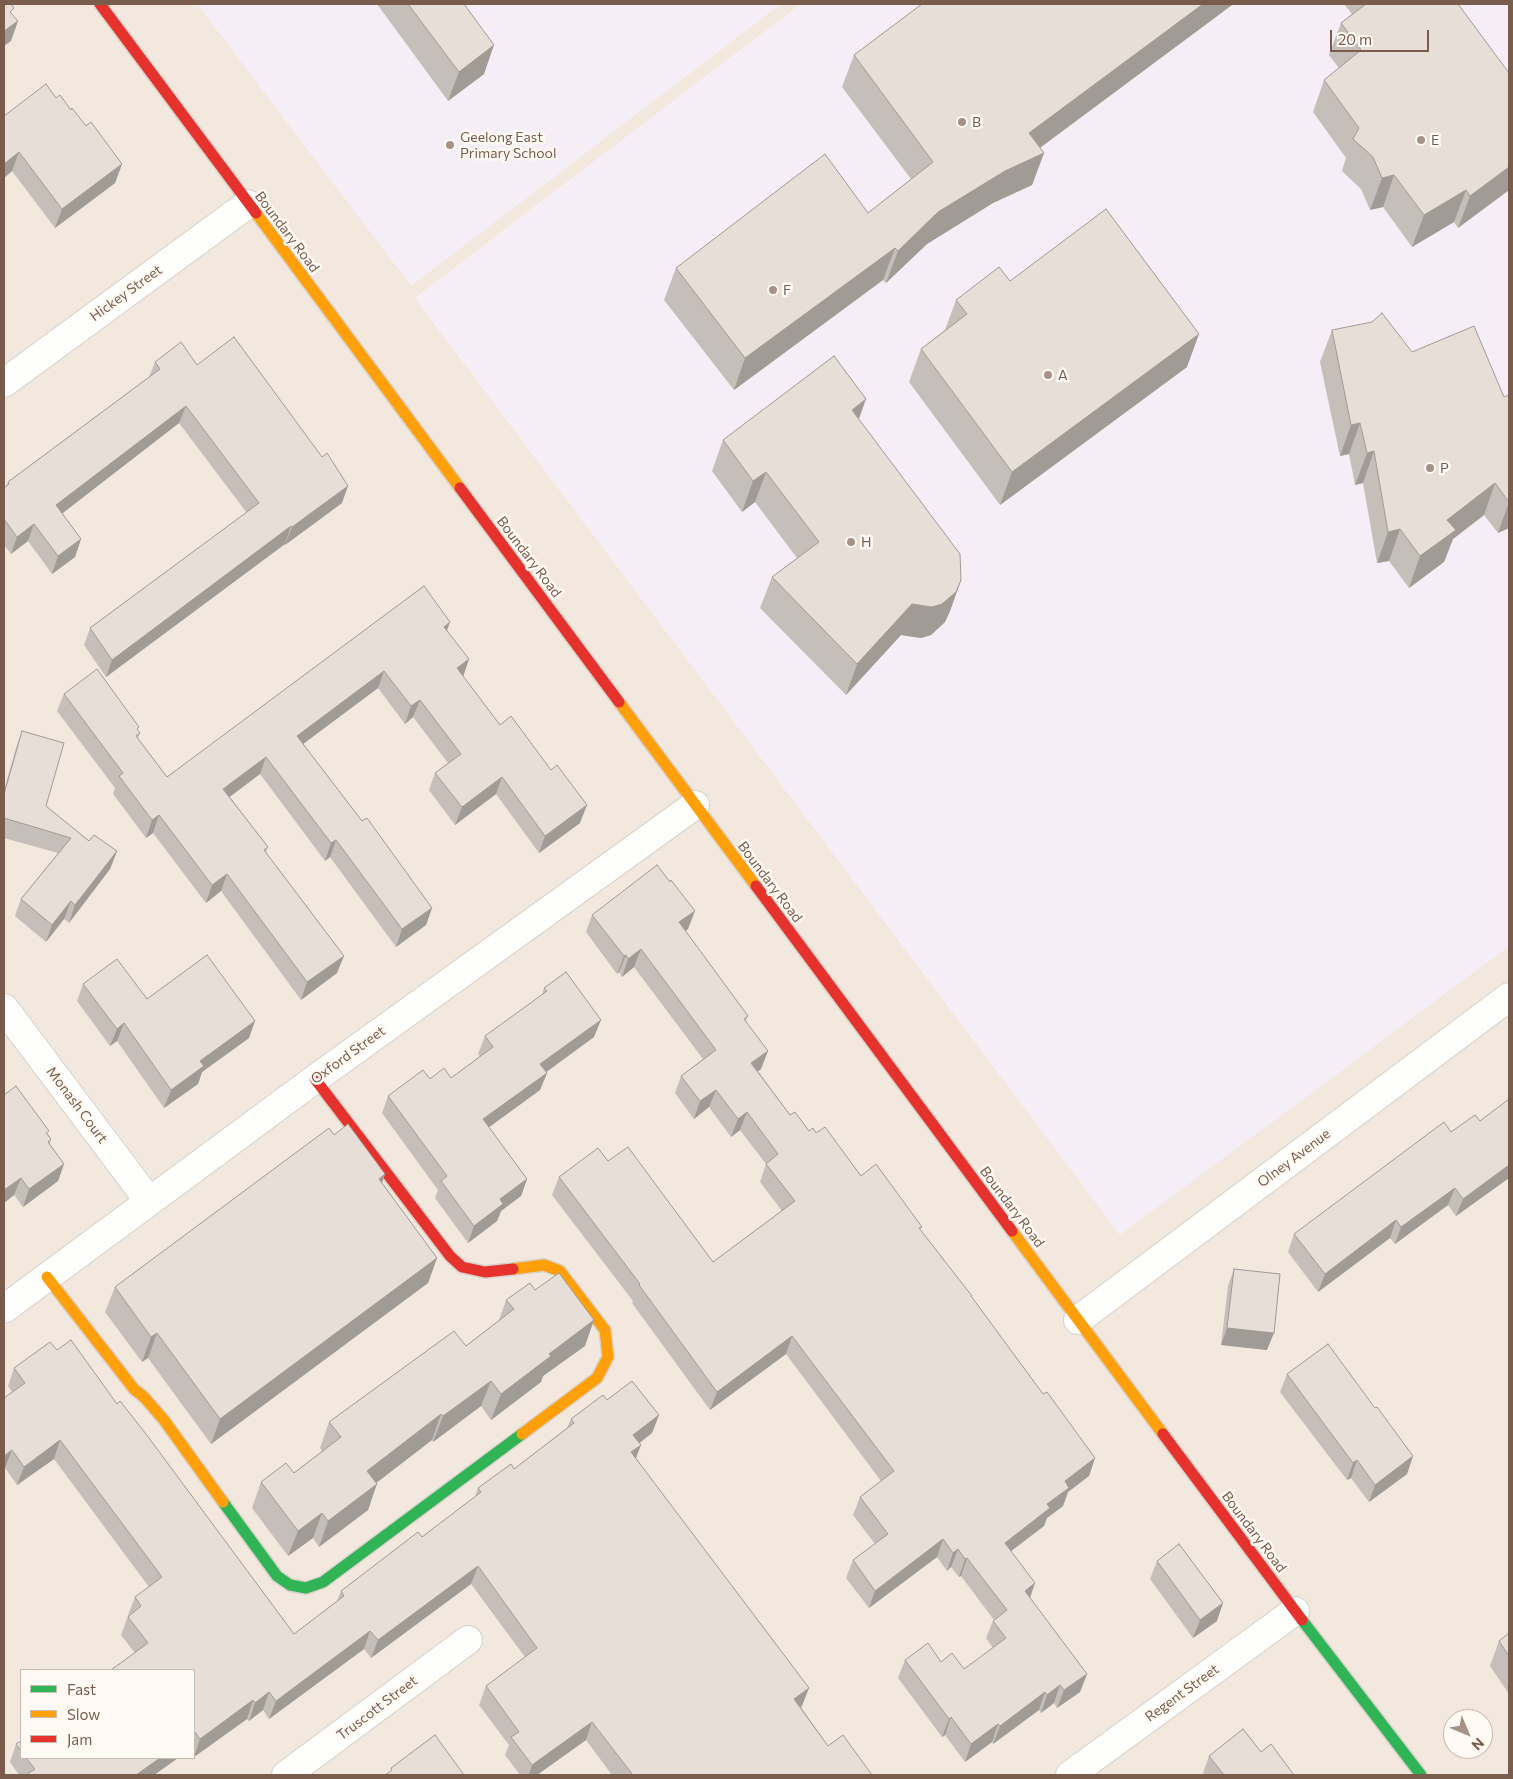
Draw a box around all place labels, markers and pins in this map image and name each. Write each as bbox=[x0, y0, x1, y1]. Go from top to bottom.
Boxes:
place label: B bbox=[972, 114, 981, 130]
marker: B bbox=[956, 116, 968, 128]
place label: Geelong East Primary School bbox=[460, 129, 556, 162]
place label: E bbox=[1431, 132, 1439, 148]
marker: E bbox=[1415, 134, 1427, 146]
marker: Geelong East Primary School bbox=[444, 139, 456, 151]
place label: F bbox=[783, 282, 791, 298]
marker: F bbox=[767, 284, 779, 296]
place label: A bbox=[1058, 367, 1068, 383]
marker: A bbox=[1042, 369, 1054, 381]
place label: P bbox=[1440, 460, 1449, 476]
marker: P bbox=[1424, 462, 1436, 474]
place label: H bbox=[861, 534, 871, 550]
marker: H bbox=[845, 536, 857, 548]

